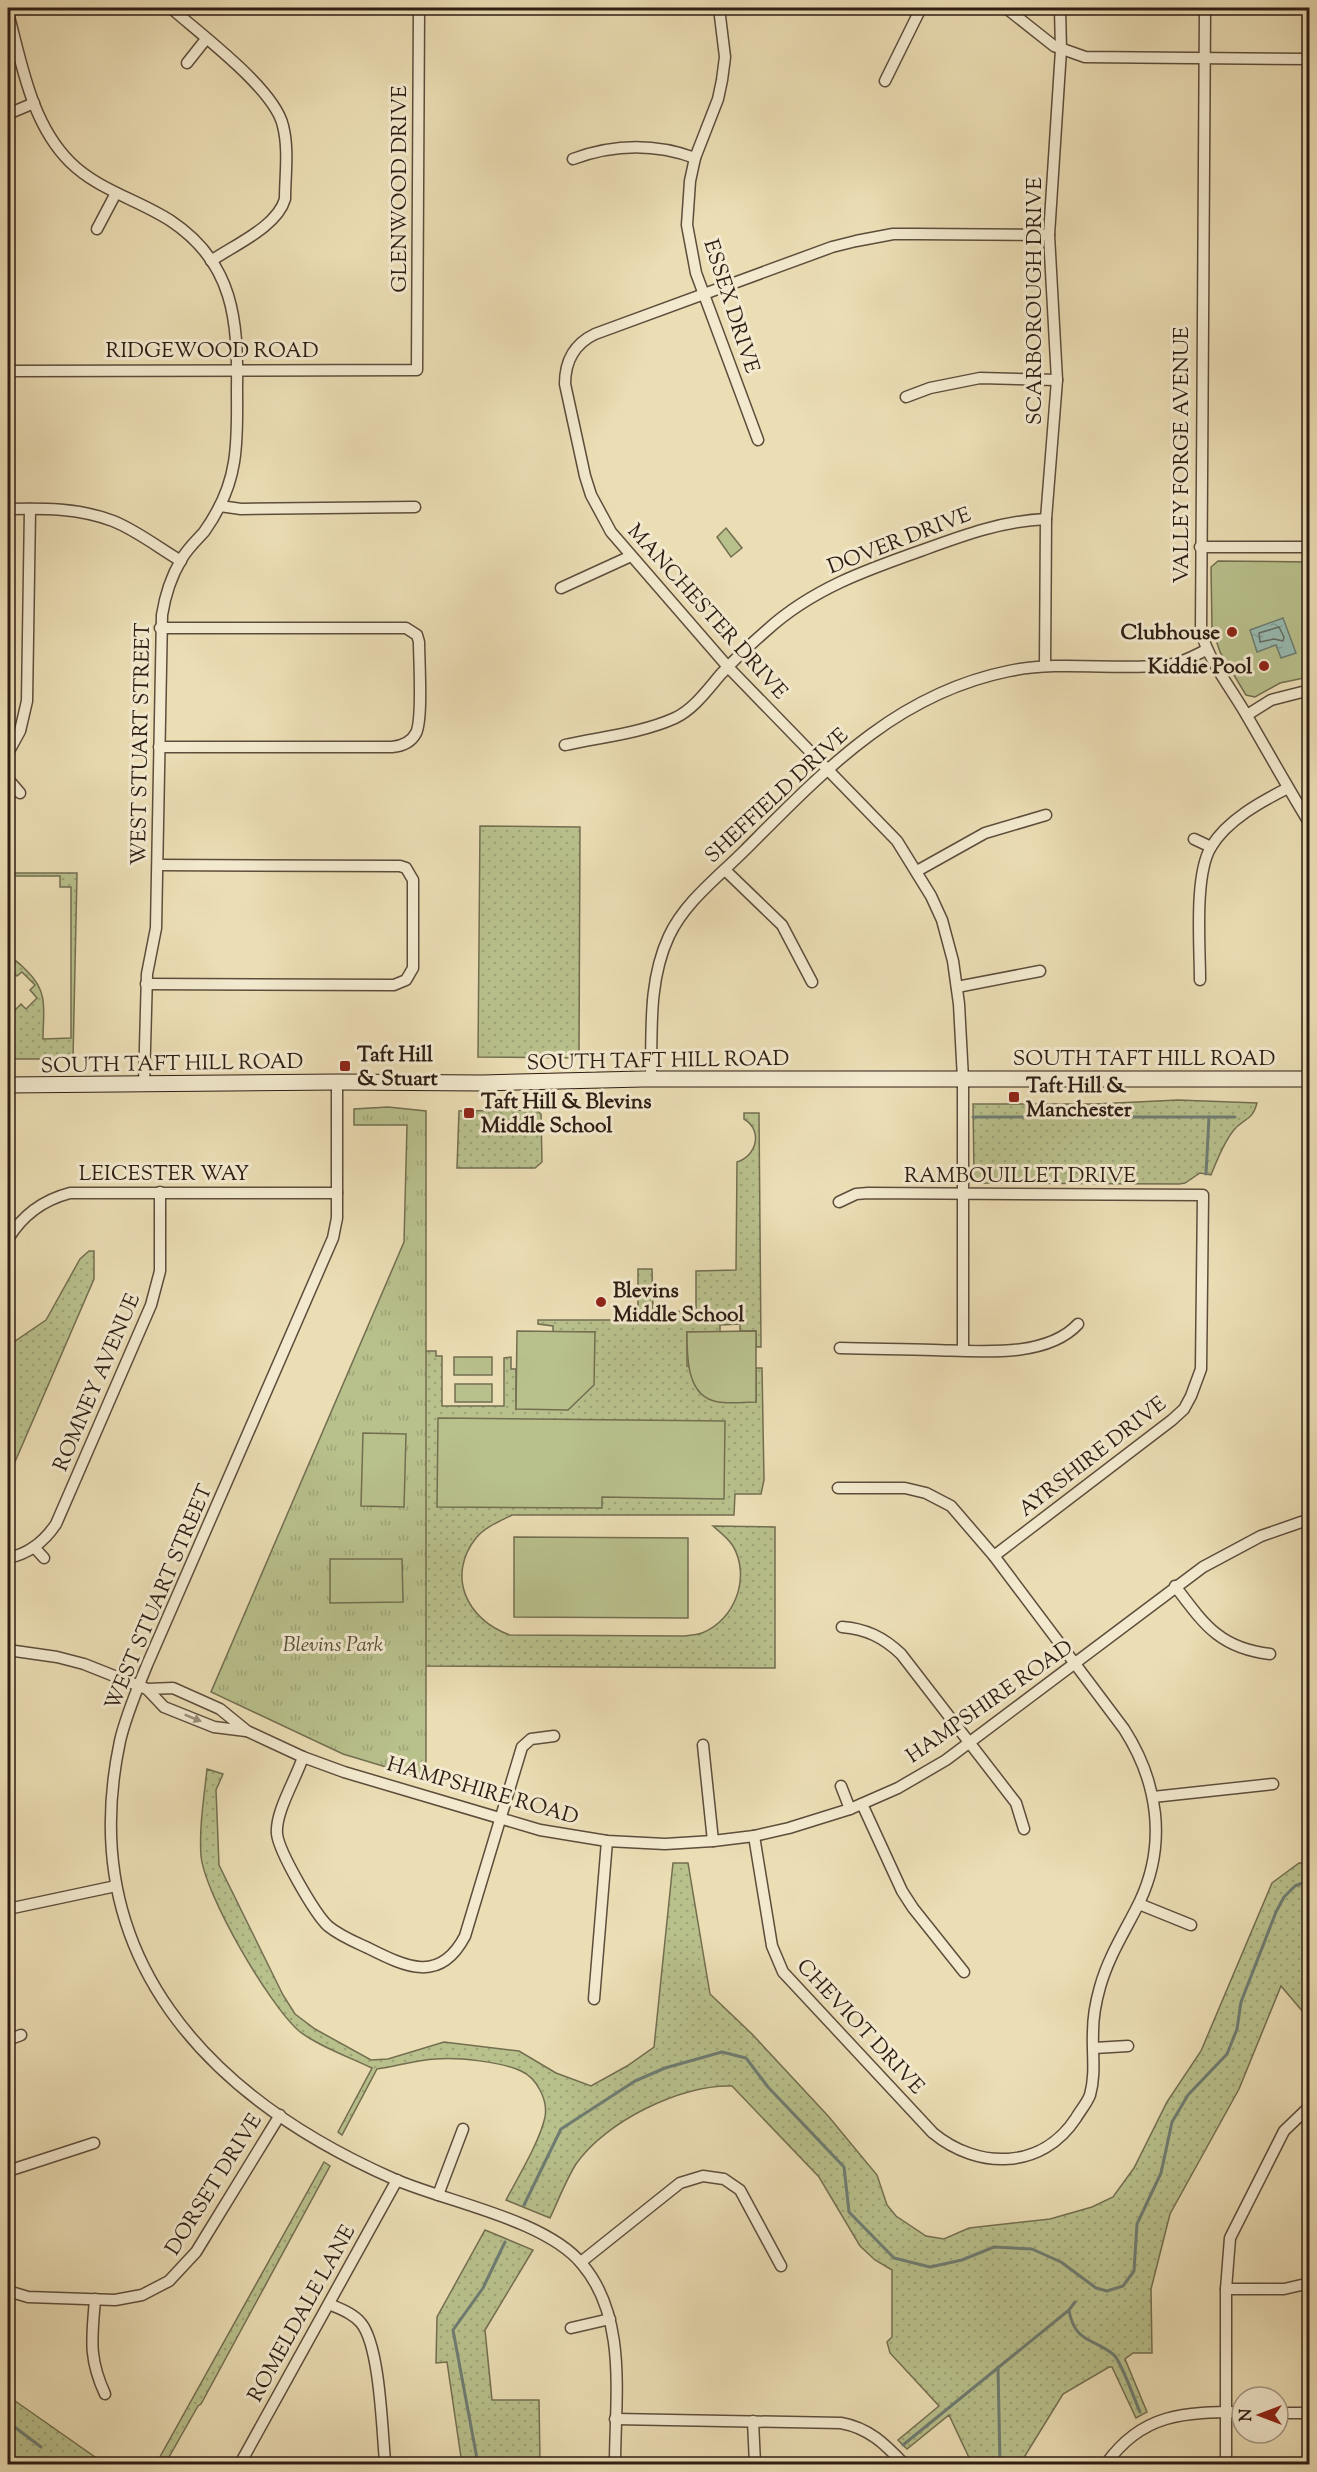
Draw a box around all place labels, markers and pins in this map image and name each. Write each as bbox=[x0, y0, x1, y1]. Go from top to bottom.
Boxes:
place label: Clubhouse bbox=[1120, 619, 1220, 649]
marker: Clubhouse bbox=[1225, 625, 1239, 639]
place label: Kiddie Pool bbox=[1148, 653, 1252, 683]
marker: Kiddie Pool bbox=[1257, 659, 1271, 673]
place label: Taft Hill & Stuart bbox=[357, 1041, 438, 1095]
marker: Taft Hill & Stuart bbox=[338, 1059, 352, 1073]
place label: Taft Hill & Manchester bbox=[1026, 1072, 1132, 1126]
place label: Taft Hill & Blevins Middle School bbox=[481, 1088, 651, 1142]
marker: Taft Hill & Manchester bbox=[1007, 1090, 1021, 1104]
marker: Taft Hill & Blevins Middle School bbox=[462, 1106, 476, 1120]
place label: Blevins Middle School bbox=[613, 1277, 744, 1331]
marker: Blevins Middle School bbox=[594, 1295, 608, 1309]

